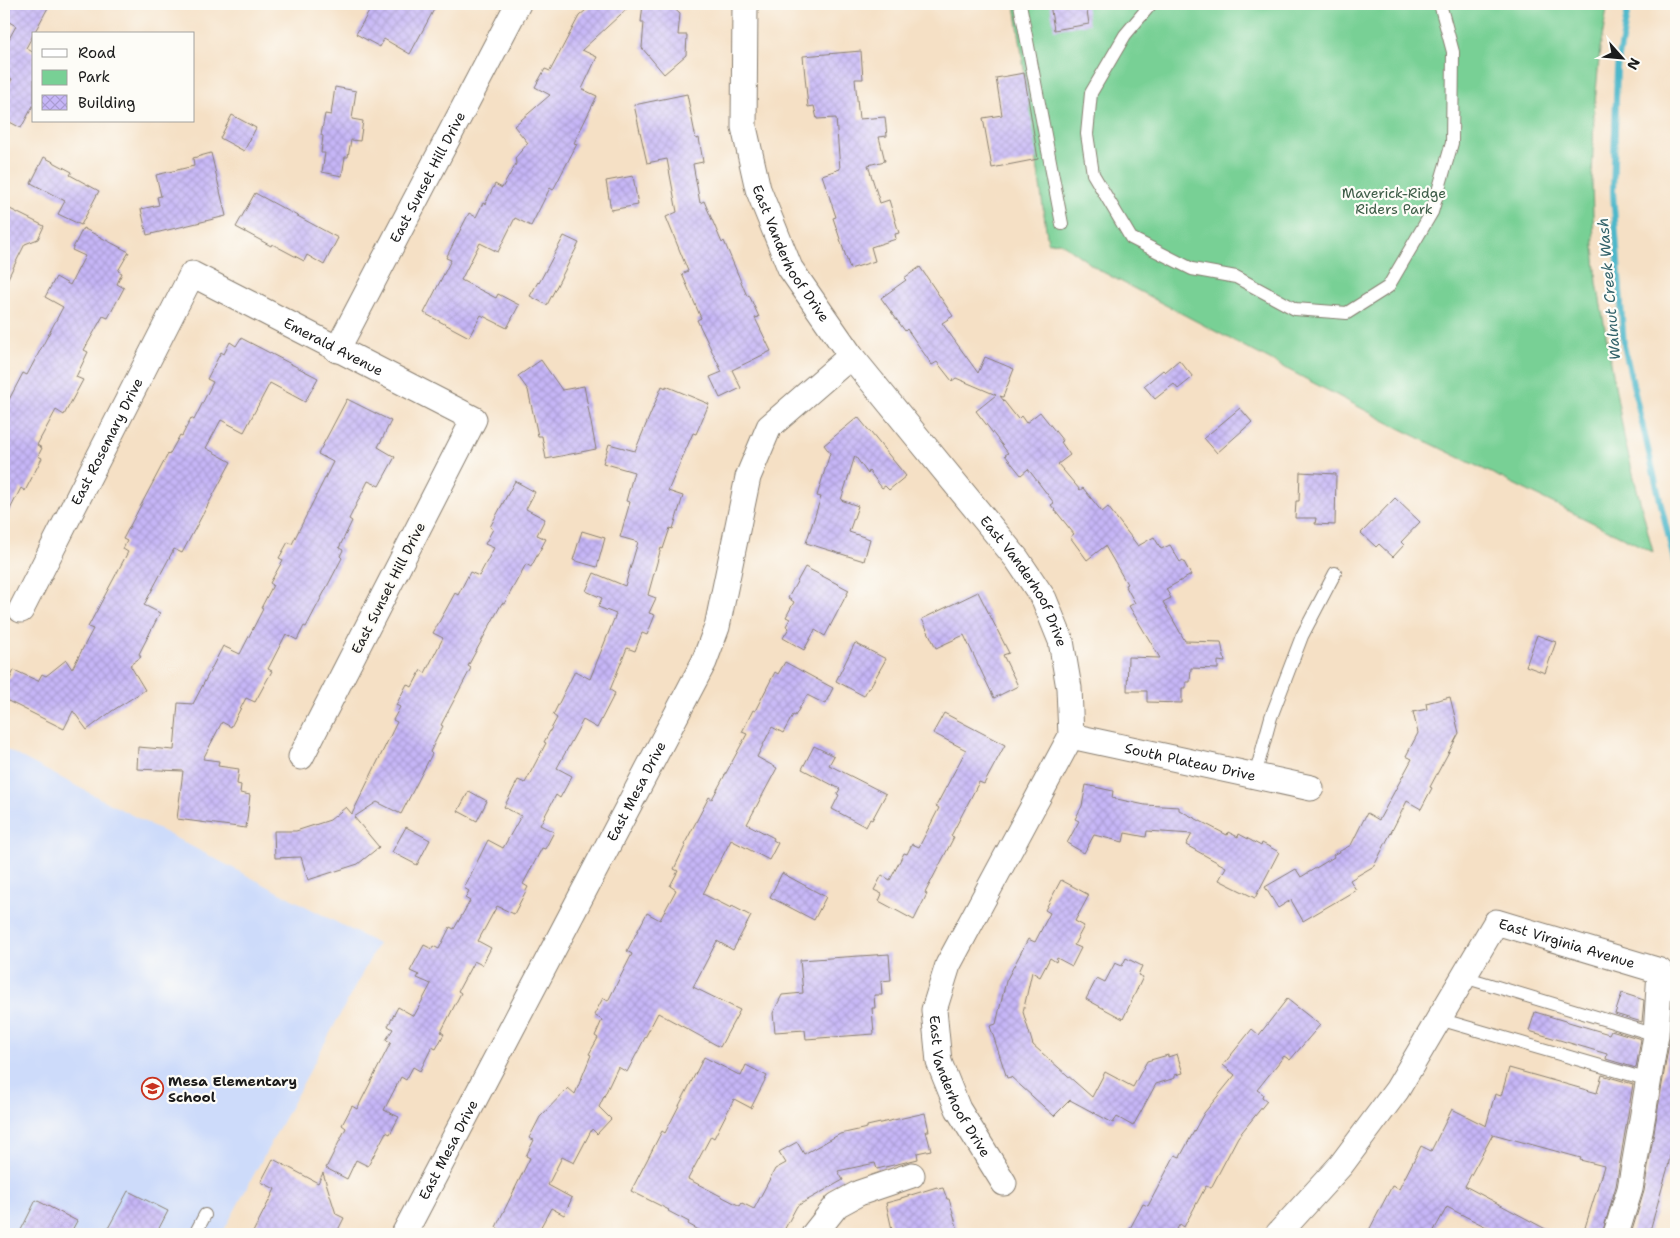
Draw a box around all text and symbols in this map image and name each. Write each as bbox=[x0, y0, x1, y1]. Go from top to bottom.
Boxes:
legend bbox=[32, 32, 195, 122]
north arrow bbox=[1598, 32, 1648, 82]
text: Road bbox=[78, 43, 116, 63]
text: N bbox=[1623, 55, 1644, 73]
text: Park bbox=[78, 67, 110, 87]
text: Building bbox=[78, 93, 135, 113]
street label: East Sunset Hill Drive bbox=[386, 108, 469, 246]
street label: East Vanderhoof Drive bbox=[748, 182, 834, 325]
park label: Maverick-Ridge Riders Park bbox=[1342, 184, 1446, 218]
water label: Walnut Creek Wash bbox=[1593, 217, 1625, 361]
street label: Emerald Avenue bbox=[281, 314, 386, 380]
street label: East Rosemary Drive bbox=[67, 375, 147, 508]
street label: East Vanderhoof Drive bbox=[976, 512, 1071, 648]
street label: East Sunset Hill Drive bbox=[347, 519, 429, 657]
street label: East Mesa Drive bbox=[603, 738, 670, 844]
street label: South Plateau Drive bbox=[1123, 739, 1258, 785]
street label: East Virginia Avenue bbox=[1497, 914, 1637, 972]
street label: East Vanderhoof Drive bbox=[926, 1014, 995, 1160]
place label: Mesa Elementary School bbox=[168, 1072, 297, 1106]
school or university icon: Mesa Elementary School bbox=[140, 1077, 164, 1101]
street label: East Mesa Drive bbox=[415, 1097, 482, 1203]

